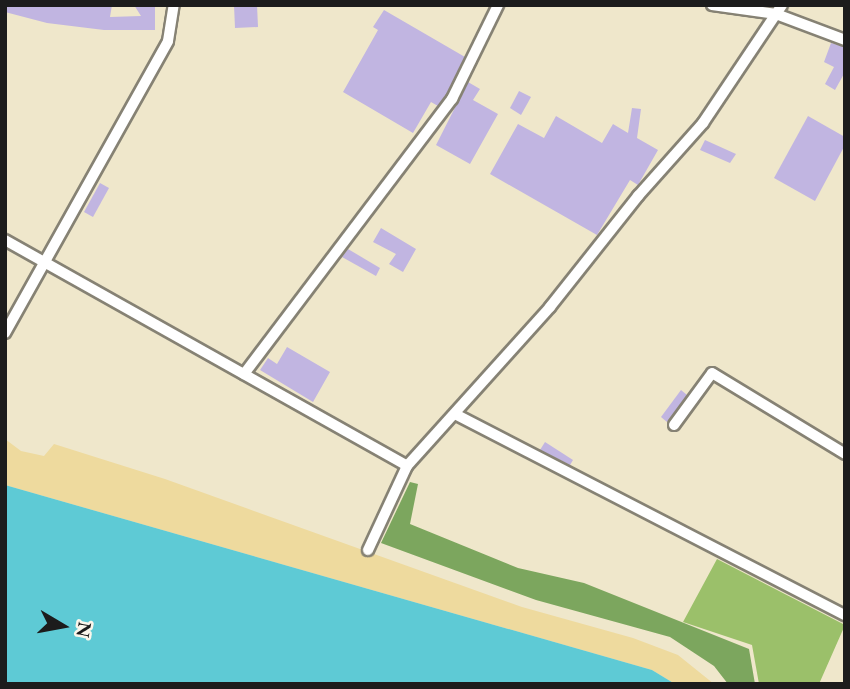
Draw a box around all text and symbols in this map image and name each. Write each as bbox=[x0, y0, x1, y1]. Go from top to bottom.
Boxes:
north arrow bbox=[28, 591, 98, 661]
text: N bbox=[71, 620, 98, 639]

